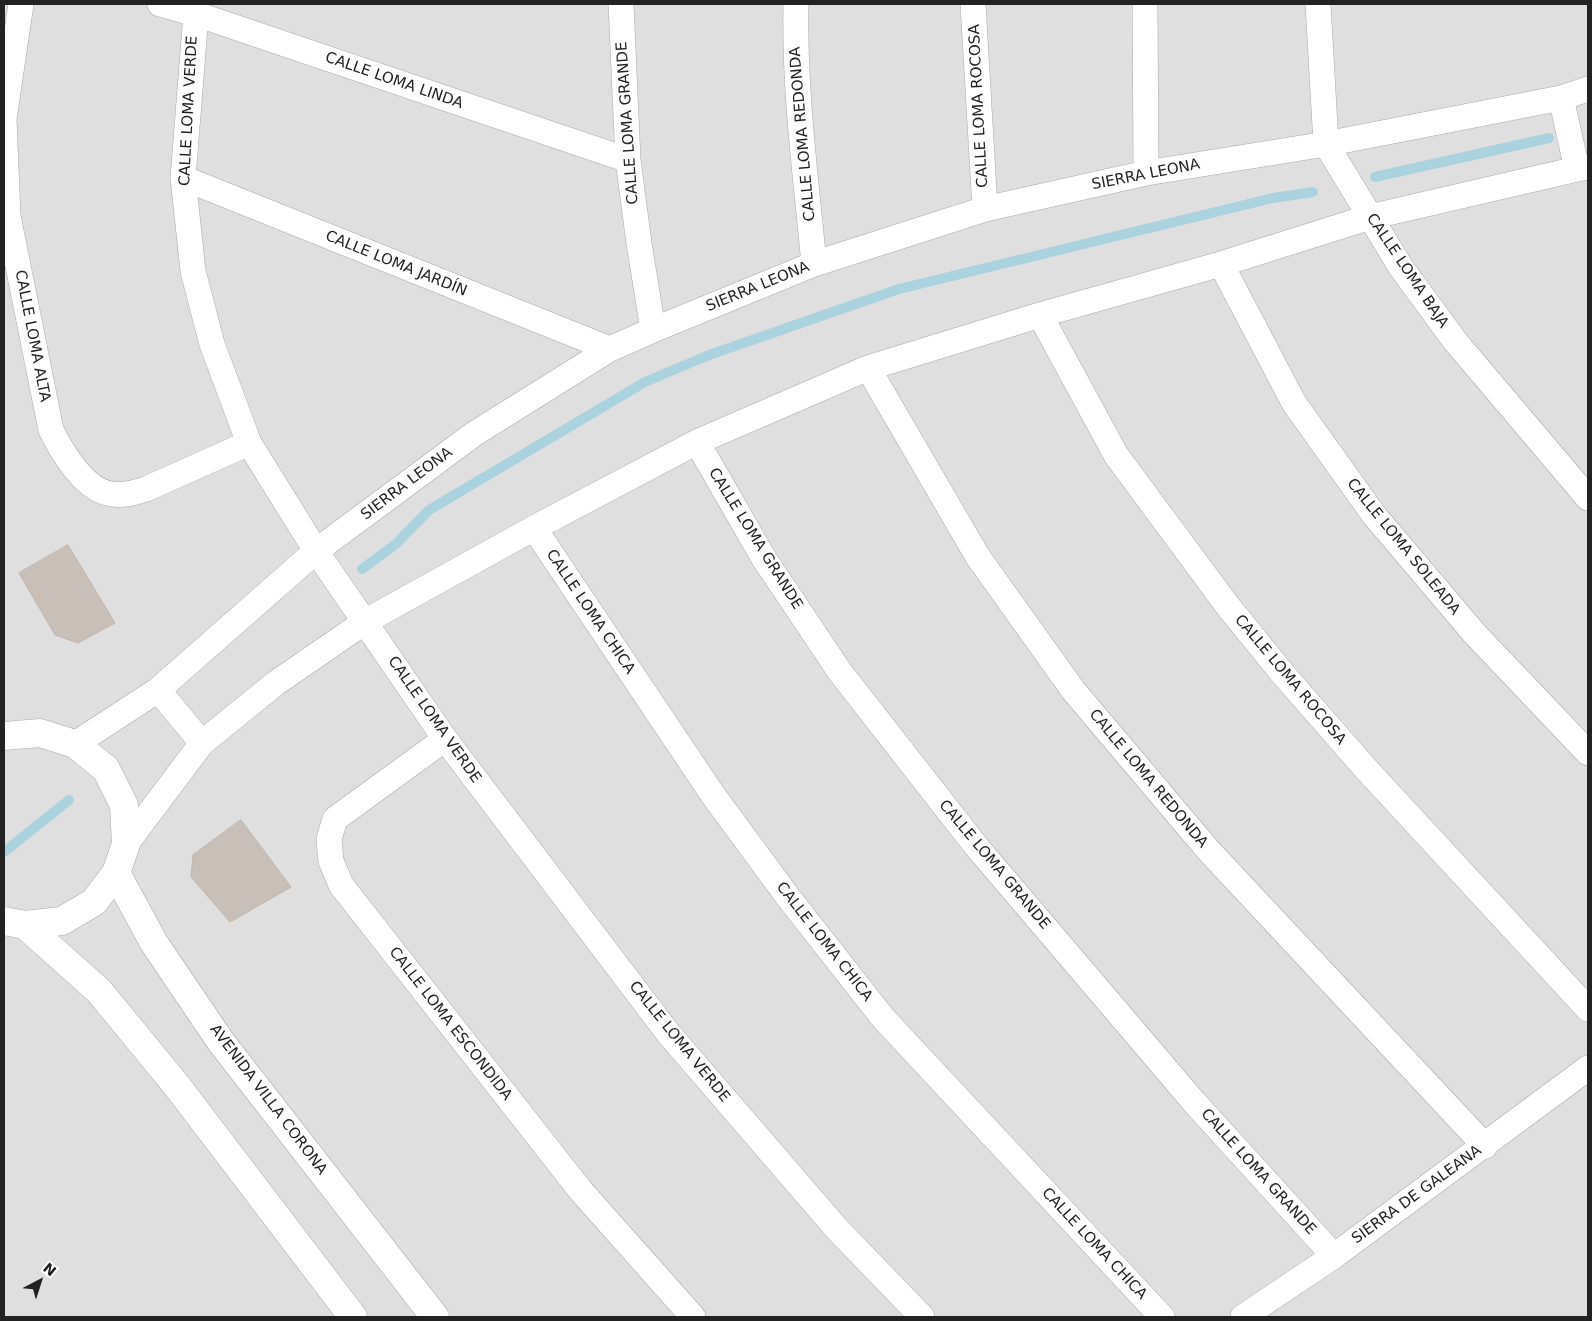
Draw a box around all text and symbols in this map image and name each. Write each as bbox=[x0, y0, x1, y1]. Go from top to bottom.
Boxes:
street label: CALLE LOMA ROCOSA bbox=[966, 24, 992, 188]
street label: CALLE LOMA VERDE bbox=[176, 35, 202, 187]
street label: CALLE LOMA GRANDE bbox=[613, 41, 643, 205]
street label: CALLE LOMA REDONDA bbox=[786, 46, 820, 222]
street label: CALLE LOMA LINDA bbox=[323, 49, 465, 113]
street label: SIERRA LEONA bbox=[1090, 156, 1202, 194]
street label: CALLE LOMA BAJA bbox=[1362, 210, 1452, 332]
street label: CALLE LOMA JARDÍN bbox=[322, 227, 470, 301]
street label: SIERRA LEONA bbox=[704, 258, 812, 316]
street label: CALLE LOMA ALTA bbox=[10, 268, 54, 404]
street label: SIERRA LEONA bbox=[358, 444, 456, 524]
street label: CALLE LOMA GRANDE bbox=[704, 465, 806, 613]
street label: CALLE LOMA SOLEADA bbox=[1342, 475, 1464, 619]
street label: CALLE LOMA CHICA bbox=[542, 546, 638, 678]
street label: CALLE LOMA ROCOSA bbox=[1230, 611, 1350, 749]
street label: CALLE LOMA VERDE bbox=[383, 653, 485, 787]
street label: CALLE LOMA REDONDA bbox=[1085, 706, 1211, 852]
street label: CALLE LOMA GRANDE bbox=[935, 797, 1053, 933]
street label: CALLE LOMA CHICA bbox=[772, 879, 876, 1005]
street label: CALLE LOMA ESCONDIDA bbox=[385, 944, 515, 1104]
street label: CALLE LOMA VERDE bbox=[625, 978, 733, 1106]
street label: AVENIDA VILLA CORONA bbox=[206, 1021, 330, 1179]
street label: CALLE LOMA GRANDE bbox=[1197, 1105, 1319, 1239]
street label: SIERRA DE GALEANA bbox=[1349, 1142, 1485, 1248]
street label: CALLE LOMA CHICA bbox=[1038, 1184, 1150, 1304]
north arrow bbox=[15, 1256, 65, 1306]
text: N bbox=[40, 1260, 59, 1279]

